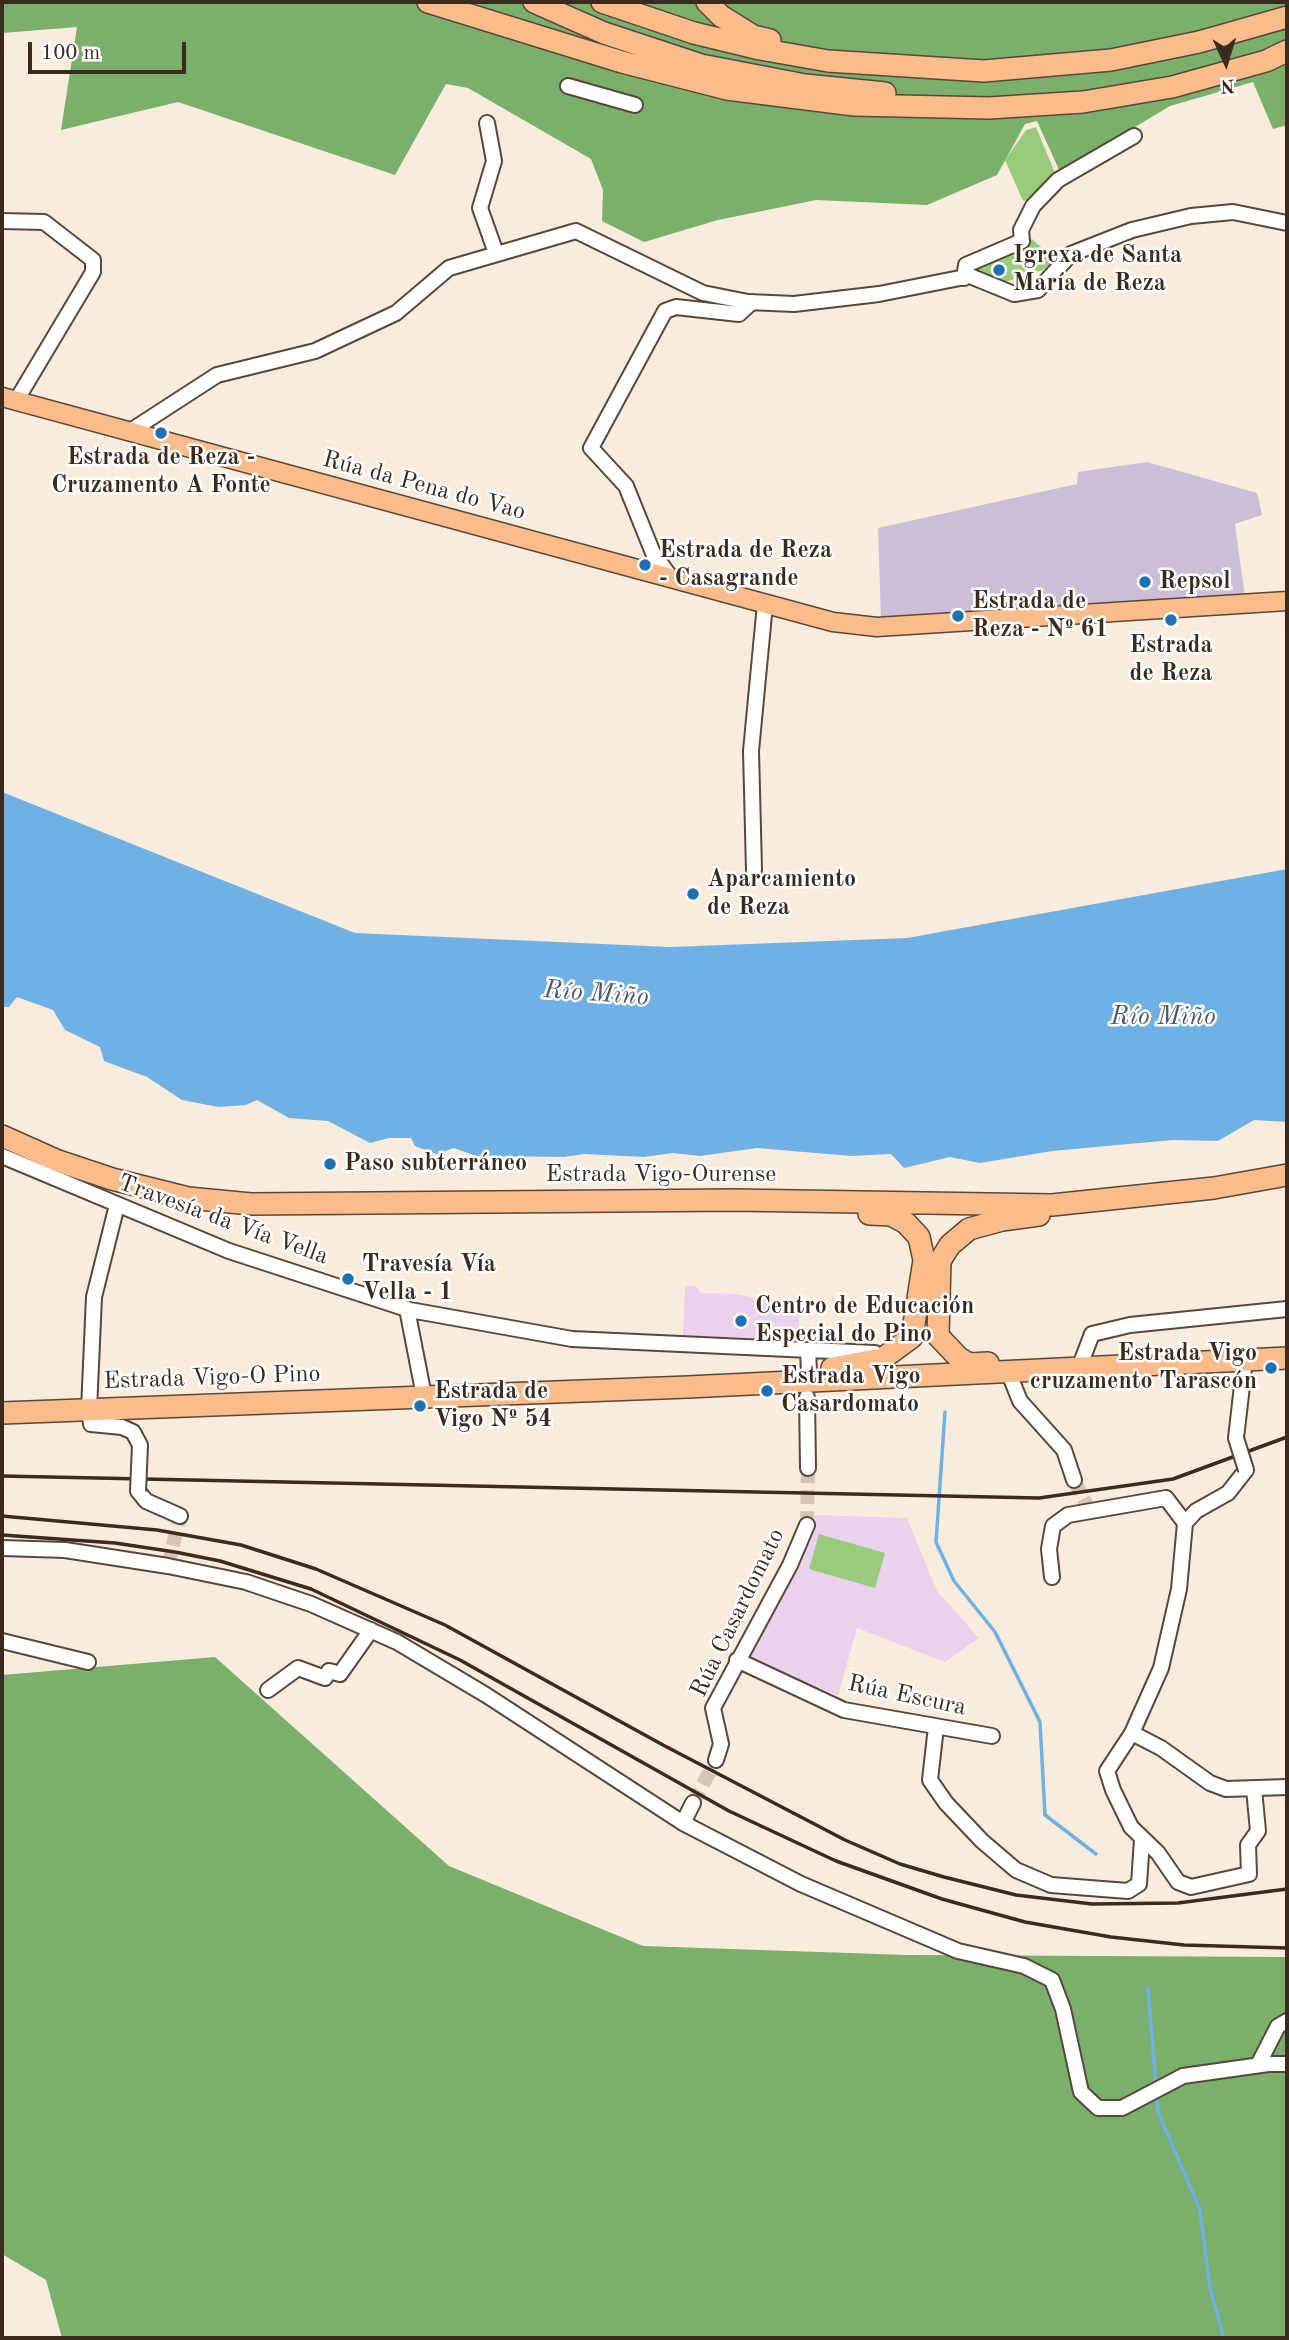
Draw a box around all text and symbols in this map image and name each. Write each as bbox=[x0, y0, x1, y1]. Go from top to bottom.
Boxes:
scale bar bbox=[32, 28, 189, 72]
north arrow bbox=[1191, 28, 1261, 98]
text: 100 m bbox=[41, 43, 100, 64]
text: N bbox=[1220, 74, 1235, 94]
place label: Igrexa de Santa María de Reza bbox=[1013, 242, 1182, 298]
marker: Igrexa de Santa María de Reza bbox=[991, 262, 1007, 278]
marker: Estrada de Reza - Cruzamento A Fonte bbox=[153, 425, 169, 441]
place label: Estrada de Reza - Cruzamento A Fonte bbox=[51, 444, 271, 500]
street label: Rúa da Pena do Vao bbox=[319, 445, 529, 527]
place label: Estrada de Reza - Casagrande bbox=[659, 537, 832, 593]
marker: Estrada de Reza - Casagrande bbox=[637, 557, 653, 573]
place label: Repsol bbox=[1159, 568, 1231, 596]
marker: Repsol bbox=[1137, 574, 1153, 590]
place label: Estrada de Reza - Nº 61 bbox=[972, 588, 1108, 644]
marker: Estrada de Reza - Nº 61 bbox=[950, 608, 966, 624]
marker: Estrada de Reza bbox=[1163, 612, 1179, 628]
place label: Estrada de Reza bbox=[1129, 632, 1213, 688]
place label: Aparcamiento de Reza bbox=[707, 866, 856, 922]
marker: Aparcamiento de Reza bbox=[685, 886, 701, 902]
water label: Río Miño bbox=[542, 975, 650, 1013]
water label: Río Miño bbox=[1110, 1001, 1216, 1033]
place label: Paso subterráneo bbox=[344, 1150, 527, 1178]
marker: Paso subterráneo bbox=[322, 1156, 338, 1172]
street label: Estrada Vigo-Ourense bbox=[546, 1161, 776, 1189]
street label: Travesía da Vía Vella bbox=[114, 1169, 332, 1271]
place label: Travesía Vía Vella - 1 bbox=[362, 1251, 496, 1307]
marker: Travesía Vía Vella - 1 bbox=[340, 1271, 356, 1287]
place label: Centro de Educación Especial do Pino bbox=[755, 1293, 974, 1349]
marker: Centro de Educación Especial do Pino bbox=[733, 1313, 749, 1329]
place label: Estrada Vigo cruzamento Tarascón bbox=[1030, 1340, 1257, 1396]
street label: Estrada Vigo-O Pino bbox=[103, 1360, 321, 1396]
marker: Estrada Vigo cruzamento Tarascón bbox=[1263, 1360, 1279, 1376]
place label: Estrada Vigo Casardomato bbox=[781, 1363, 921, 1419]
place label: Estrada de Vigo Nº 54 bbox=[434, 1378, 552, 1434]
marker: Estrada Vigo Casardomato bbox=[759, 1383, 775, 1399]
marker: Estrada de Vigo Nº 54 bbox=[412, 1398, 428, 1414]
street label: Rúa Casardomato bbox=[685, 1524, 791, 1702]
street label: Rúa Escura bbox=[845, 1669, 969, 1723]

